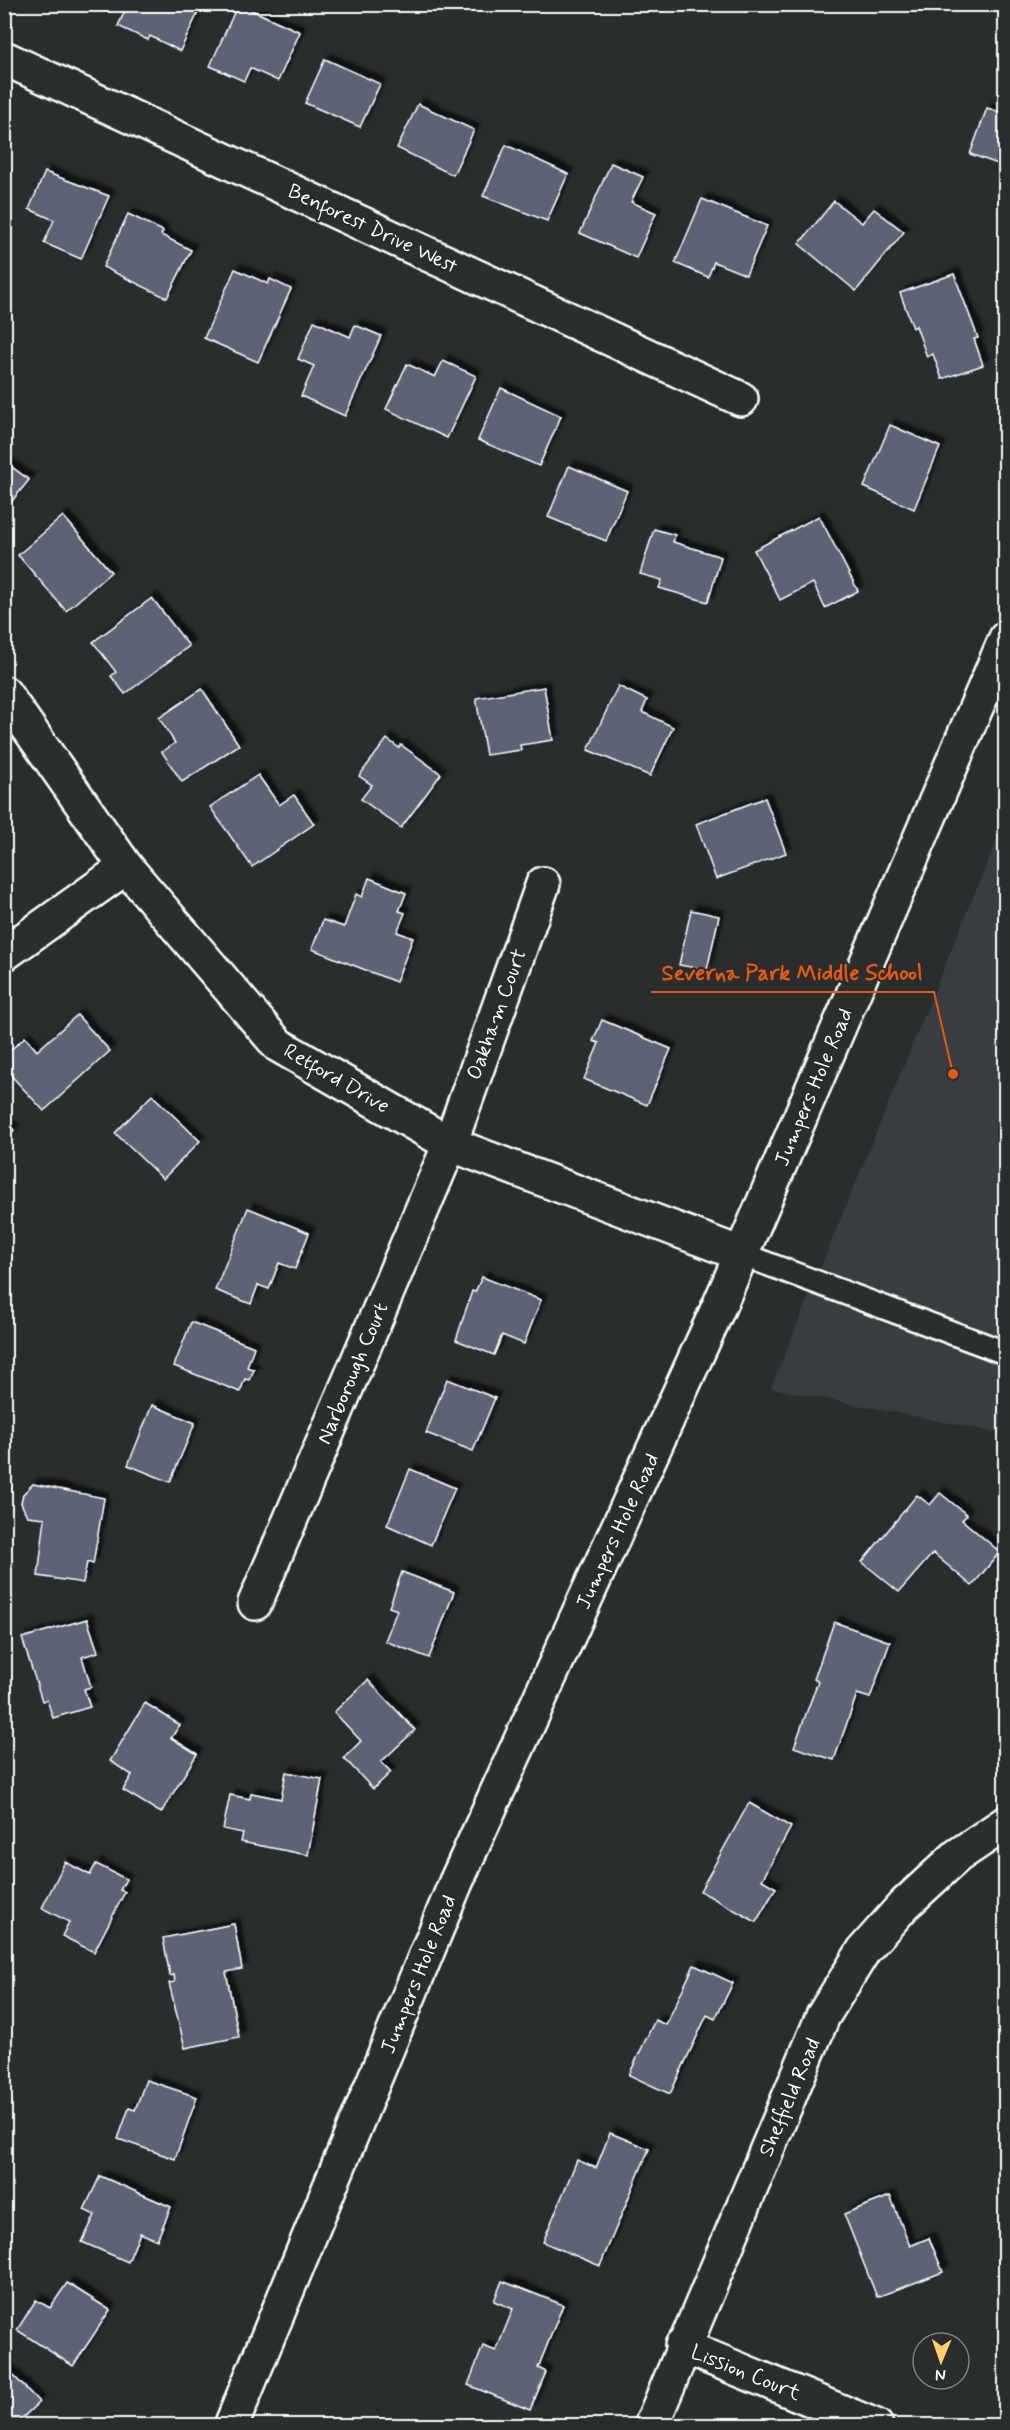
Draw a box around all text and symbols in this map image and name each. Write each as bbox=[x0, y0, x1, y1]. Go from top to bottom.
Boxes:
street label: Benforest Drive West bbox=[282, 177, 462, 283]
street label: Oakham Court bbox=[460, 945, 534, 1084]
callout: Severna Park Middle School bbox=[651, 952, 934, 992]
text: Severna Park Middle School bbox=[662, 960, 922, 988]
street label: Jumpers Hole Road bbox=[768, 1004, 860, 1171]
street label: Retford Drive bbox=[277, 1037, 395, 1122]
street label: Narborough Court bbox=[310, 1298, 395, 1449]
street label: Jumpers Hole Road bbox=[570, 1449, 666, 1614]
street label: Jumpers Hole Road bbox=[374, 1891, 464, 2058]
street label: Sheffield Road bbox=[752, 2034, 828, 2161]
north arrow bbox=[911, 2331, 971, 2391]
street label: Lission Court bbox=[686, 2338, 805, 2408]
text: N bbox=[935, 2364, 946, 2385]

